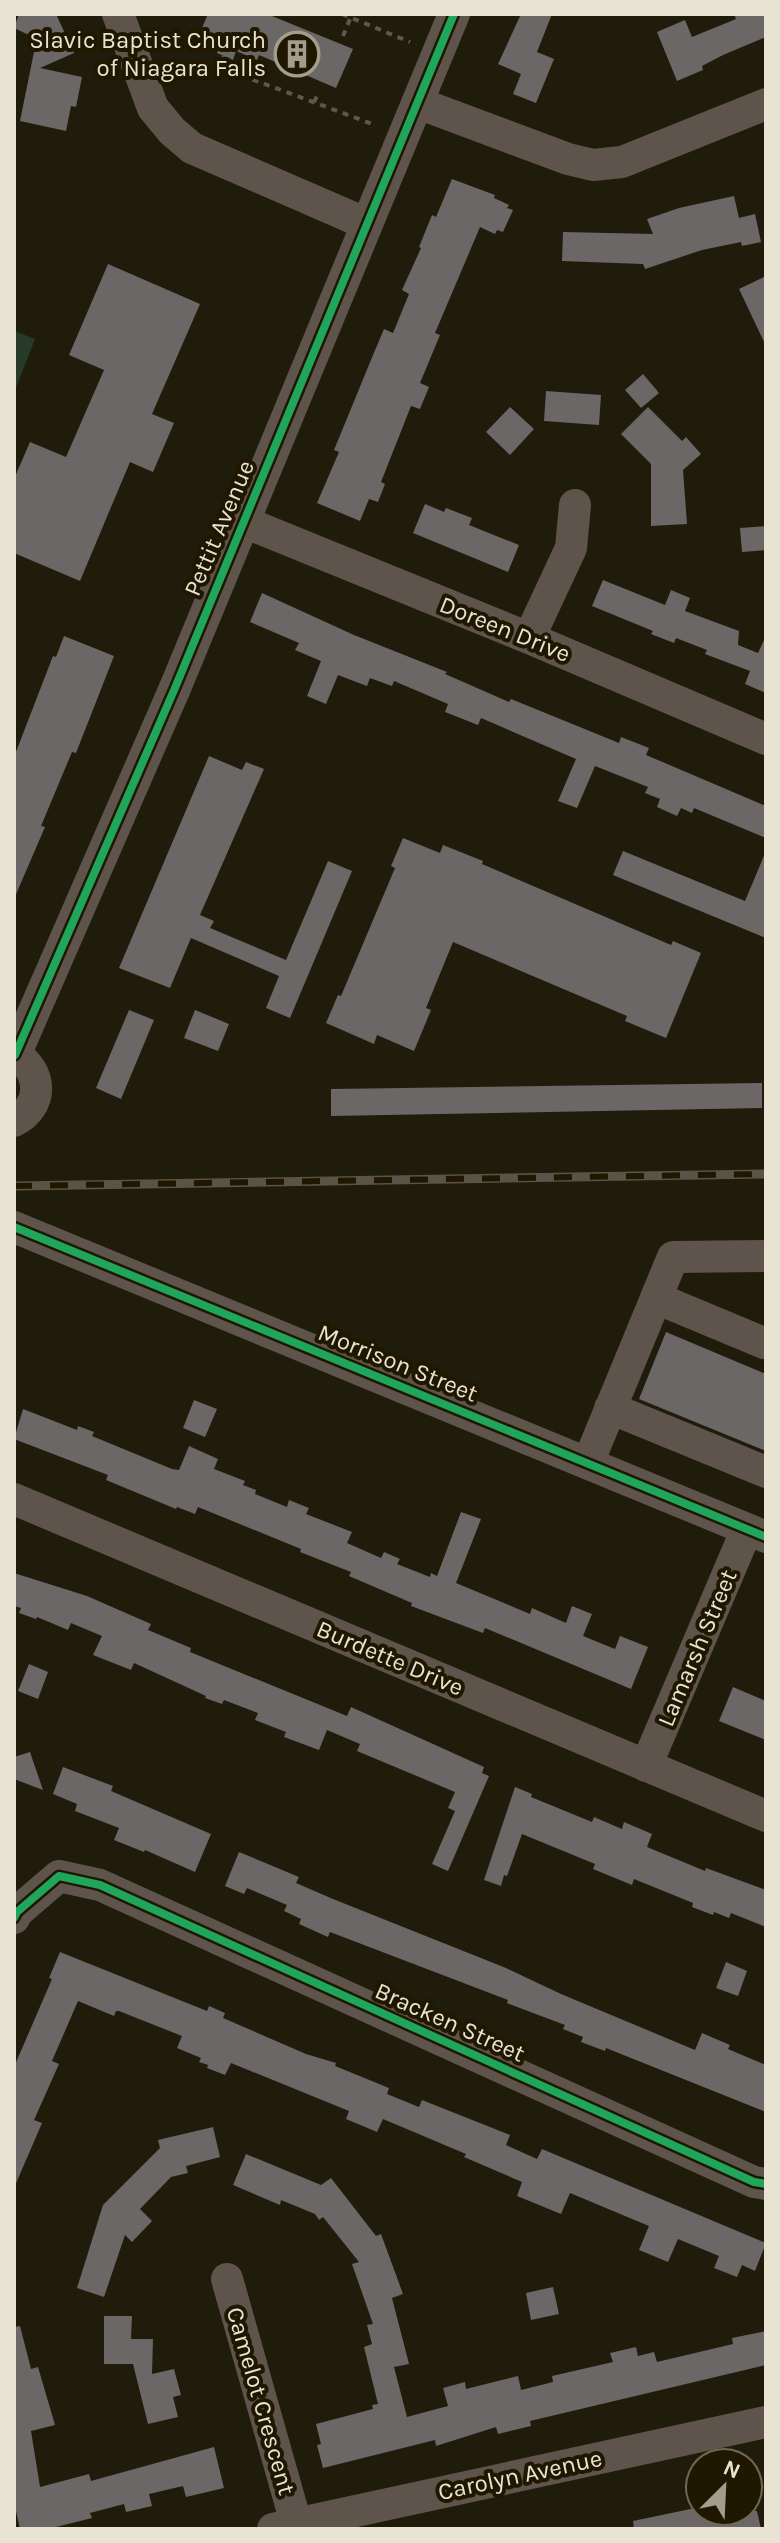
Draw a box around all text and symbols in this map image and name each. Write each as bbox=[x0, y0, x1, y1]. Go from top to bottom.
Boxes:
place label: Slavic Baptist Church of Niagara Falls bbox=[29, 26, 266, 82]
building icon: Slavic Baptist Church of Niagara Falls bbox=[273, 30, 321, 78]
street label: Pettit Avenue bbox=[178, 456, 260, 600]
street label: Doreen Drive bbox=[436, 590, 574, 668]
street label: Morrison Street bbox=[314, 1318, 482, 1408]
street label: Lamarsh Street bbox=[651, 1565, 743, 1731]
street label: Burdette Drive bbox=[312, 1614, 468, 1702]
street label: Bracken Street bbox=[371, 1976, 529, 2068]
street label: Camelot Crescent bbox=[221, 2304, 301, 2498]
street label: Carolyn Avenue bbox=[436, 2444, 604, 2506]
north arrow bbox=[684, 2447, 764, 2527]
text: N bbox=[719, 2455, 744, 2485]

